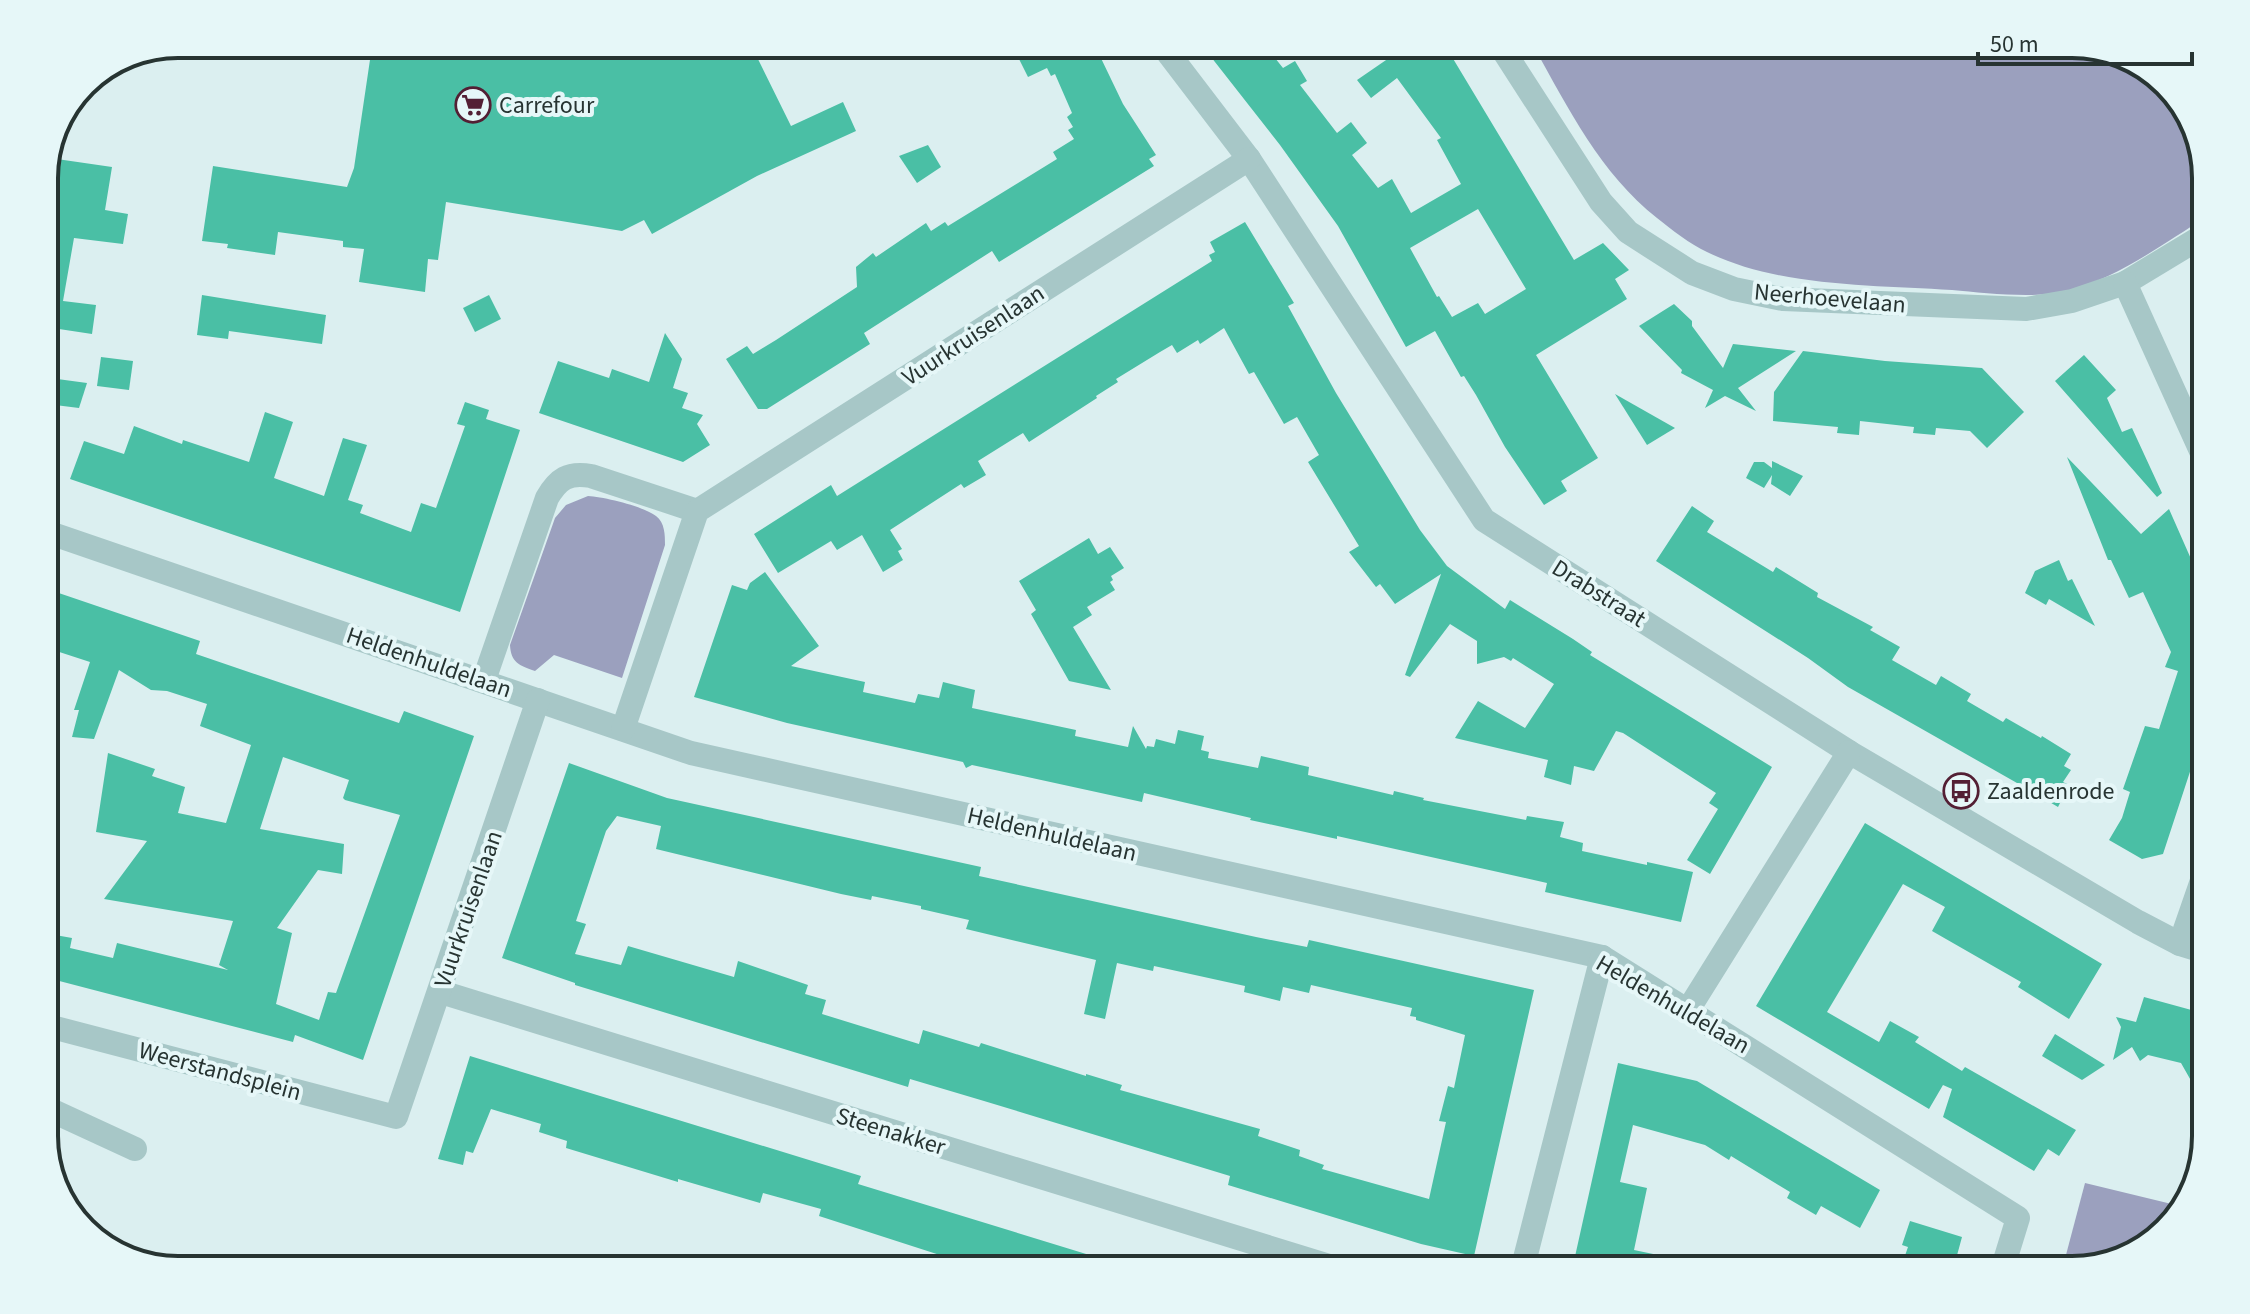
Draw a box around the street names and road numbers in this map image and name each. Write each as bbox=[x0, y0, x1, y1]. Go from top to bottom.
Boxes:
street label: Neerhoevelaan bbox=[1753, 274, 1907, 323]
street label: Vuurkruisenlaan bbox=[895, 276, 1051, 395]
street label: Drabstraat bbox=[1545, 551, 1653, 636]
street label: Heldenhuldelaan bbox=[341, 618, 516, 707]
street label: Heldenhuldelaan bbox=[964, 798, 1140, 871]
street label: Vuurkruisenlaan bbox=[425, 826, 512, 992]
street label: Heldenhuldelaan bbox=[1589, 946, 1756, 1063]
street label: Weerstandsplein bbox=[135, 1033, 305, 1110]
street label: Steenakker bbox=[832, 1098, 950, 1165]

